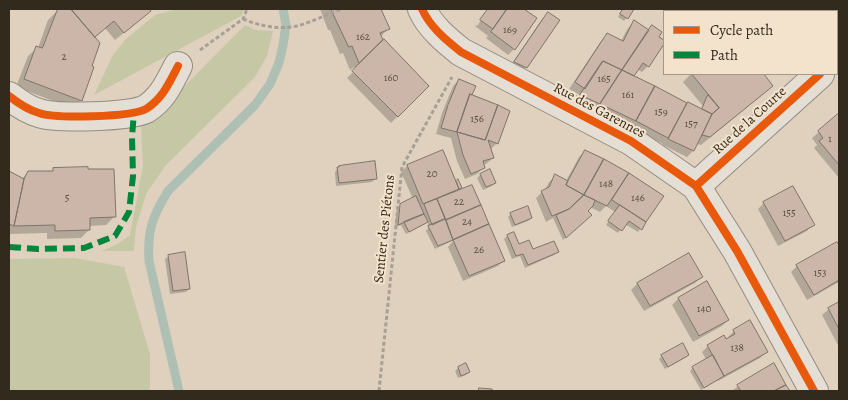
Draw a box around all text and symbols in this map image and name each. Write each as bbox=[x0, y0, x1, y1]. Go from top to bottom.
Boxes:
legend bbox=[663, 10, 838, 75]
text: Cycle path bbox=[710, 20, 773, 40]
house number: 169 bbox=[503, 23, 517, 37]
house number: 162 bbox=[356, 30, 370, 44]
text: Path bbox=[710, 45, 738, 65]
house number: 2 bbox=[61, 50, 67, 64]
house number: 160 bbox=[384, 71, 398, 85]
house number: 165 bbox=[597, 72, 611, 86]
street label: Rue des Garennes bbox=[550, 80, 648, 142]
street label: Rue de la Courte bbox=[710, 84, 790, 158]
house number: 161 bbox=[622, 88, 634, 102]
house number: 159 bbox=[654, 105, 668, 119]
house number: 156 bbox=[470, 112, 484, 126]
house number: 157 bbox=[684, 117, 698, 131]
house number: 1 bbox=[828, 132, 832, 146]
house number: 20 bbox=[426, 167, 438, 181]
street label: Sentier des Piétons bbox=[371, 174, 399, 284]
house number: 148 bbox=[599, 177, 613, 191]
house number: 5 bbox=[65, 191, 69, 205]
house number: 146 bbox=[631, 191, 645, 205]
house number: 22 bbox=[454, 195, 464, 209]
house number: 155 bbox=[782, 206, 796, 220]
house number: 24 bbox=[462, 215, 472, 229]
house number: 26 bbox=[474, 243, 484, 257]
house number: 153 bbox=[813, 266, 827, 280]
house number: 140 bbox=[697, 302, 711, 316]
house number: 138 bbox=[730, 341, 744, 355]

